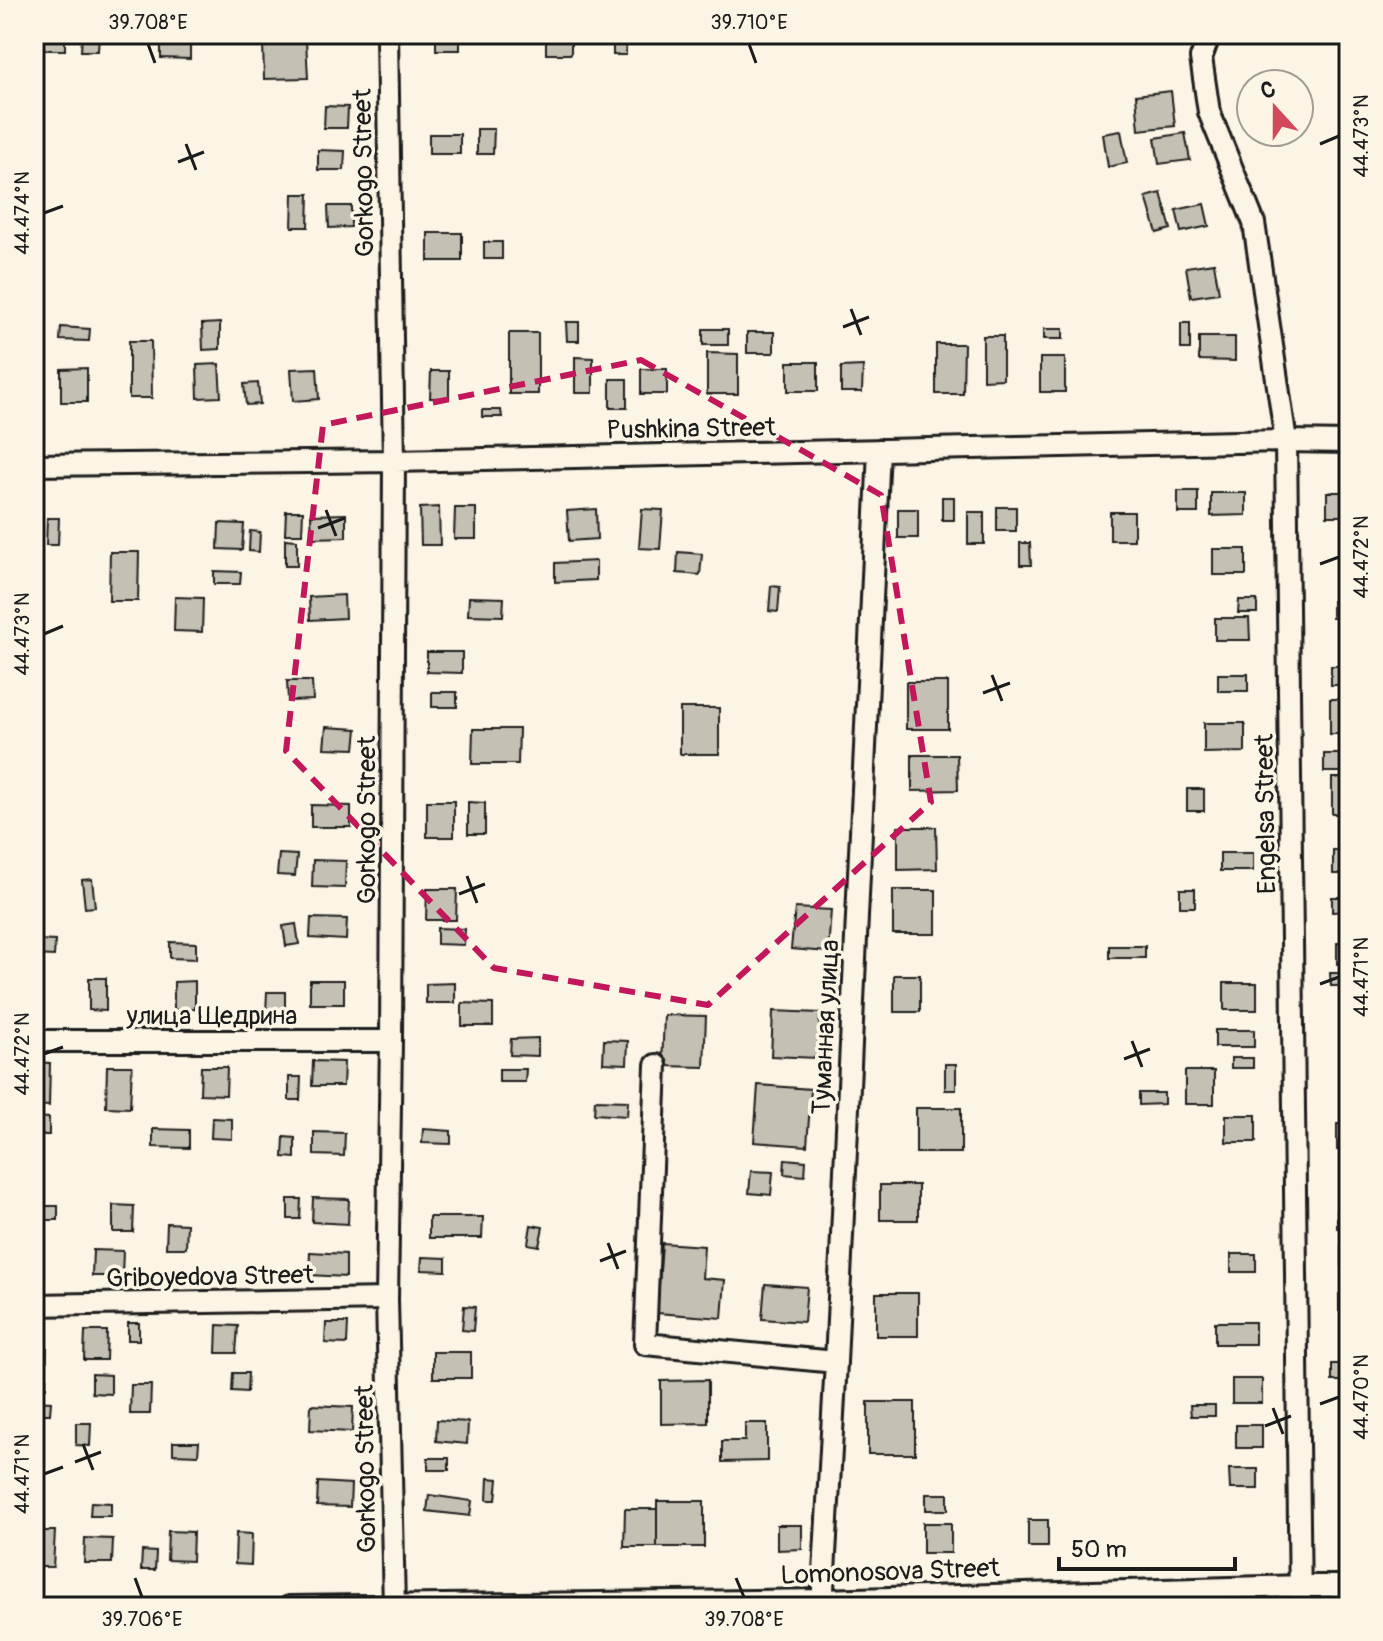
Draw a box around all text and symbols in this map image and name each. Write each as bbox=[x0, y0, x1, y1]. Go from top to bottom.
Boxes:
text: 39.708°E bbox=[108, 10, 188, 35]
text: 39.710°E bbox=[710, 10, 788, 35]
north arrow bbox=[1235, 68, 1315, 148]
text: С bbox=[1257, 75, 1280, 106]
street label: Gorkogo Street bbox=[347, 88, 381, 257]
text: 44.473°N bbox=[1349, 94, 1374, 178]
text: 44.474°N bbox=[10, 171, 35, 255]
street label: Pushkina Street bbox=[606, 412, 777, 446]
text: 44.472°N bbox=[1349, 515, 1374, 599]
text: 44.473°N bbox=[10, 592, 35, 676]
street label: Engelsa Street bbox=[1249, 733, 1283, 894]
street label: Gorkogo Street bbox=[351, 735, 383, 904]
text: 44.471°N bbox=[1349, 937, 1374, 1017]
street label: Туманная улица bbox=[805, 939, 847, 1115]
street label: улица Щедрина bbox=[126, 1000, 297, 1032]
text: 44.472°N bbox=[10, 1012, 35, 1096]
street label: Griboyedova Street bbox=[106, 1259, 315, 1295]
text: 44.470°N bbox=[1349, 1354, 1374, 1440]
street label: Gorkogo Street bbox=[349, 1384, 383, 1553]
text: 44.471°N bbox=[10, 1434, 35, 1514]
scale bar bbox=[1059, 1521, 1235, 1571]
text: 50 m bbox=[1071, 1535, 1127, 1564]
street label: Lomonosova Street bbox=[780, 1552, 1001, 1592]
text: 39.706°E bbox=[102, 1607, 182, 1632]
text: 39.708°E bbox=[704, 1607, 784, 1632]

